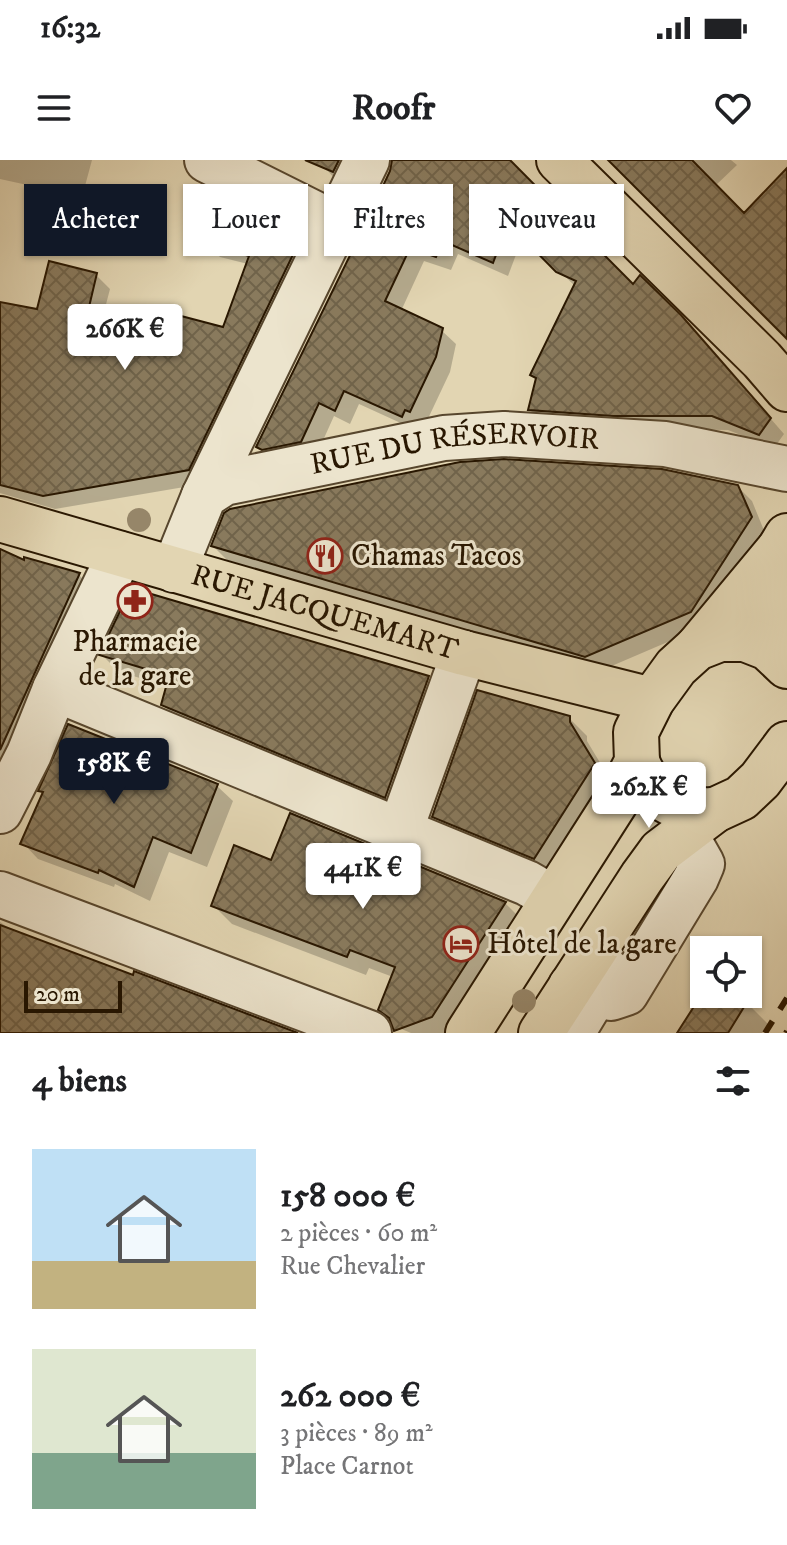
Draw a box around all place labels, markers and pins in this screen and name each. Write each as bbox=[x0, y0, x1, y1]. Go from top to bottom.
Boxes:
pin: 266K € bbox=[60, 304, 190, 372]
restaurant icon: Chamas Tacos bbox=[306, 537, 344, 575]
place label: Chamas Tacos bbox=[351, 538, 521, 575]
pharmacy icon: Pharmacie de la gare bbox=[116, 582, 154, 620]
place label: Pharmacie de la gare bbox=[72, 624, 198, 695]
pin: 158K € bbox=[49, 738, 179, 806]
pin: 262K € bbox=[584, 762, 714, 830]
pin: 441K € bbox=[298, 843, 428, 911]
hotel icon: Hôtel de la gare bbox=[442, 925, 480, 963]
place label: Hôtel de la gare bbox=[487, 926, 677, 963]

